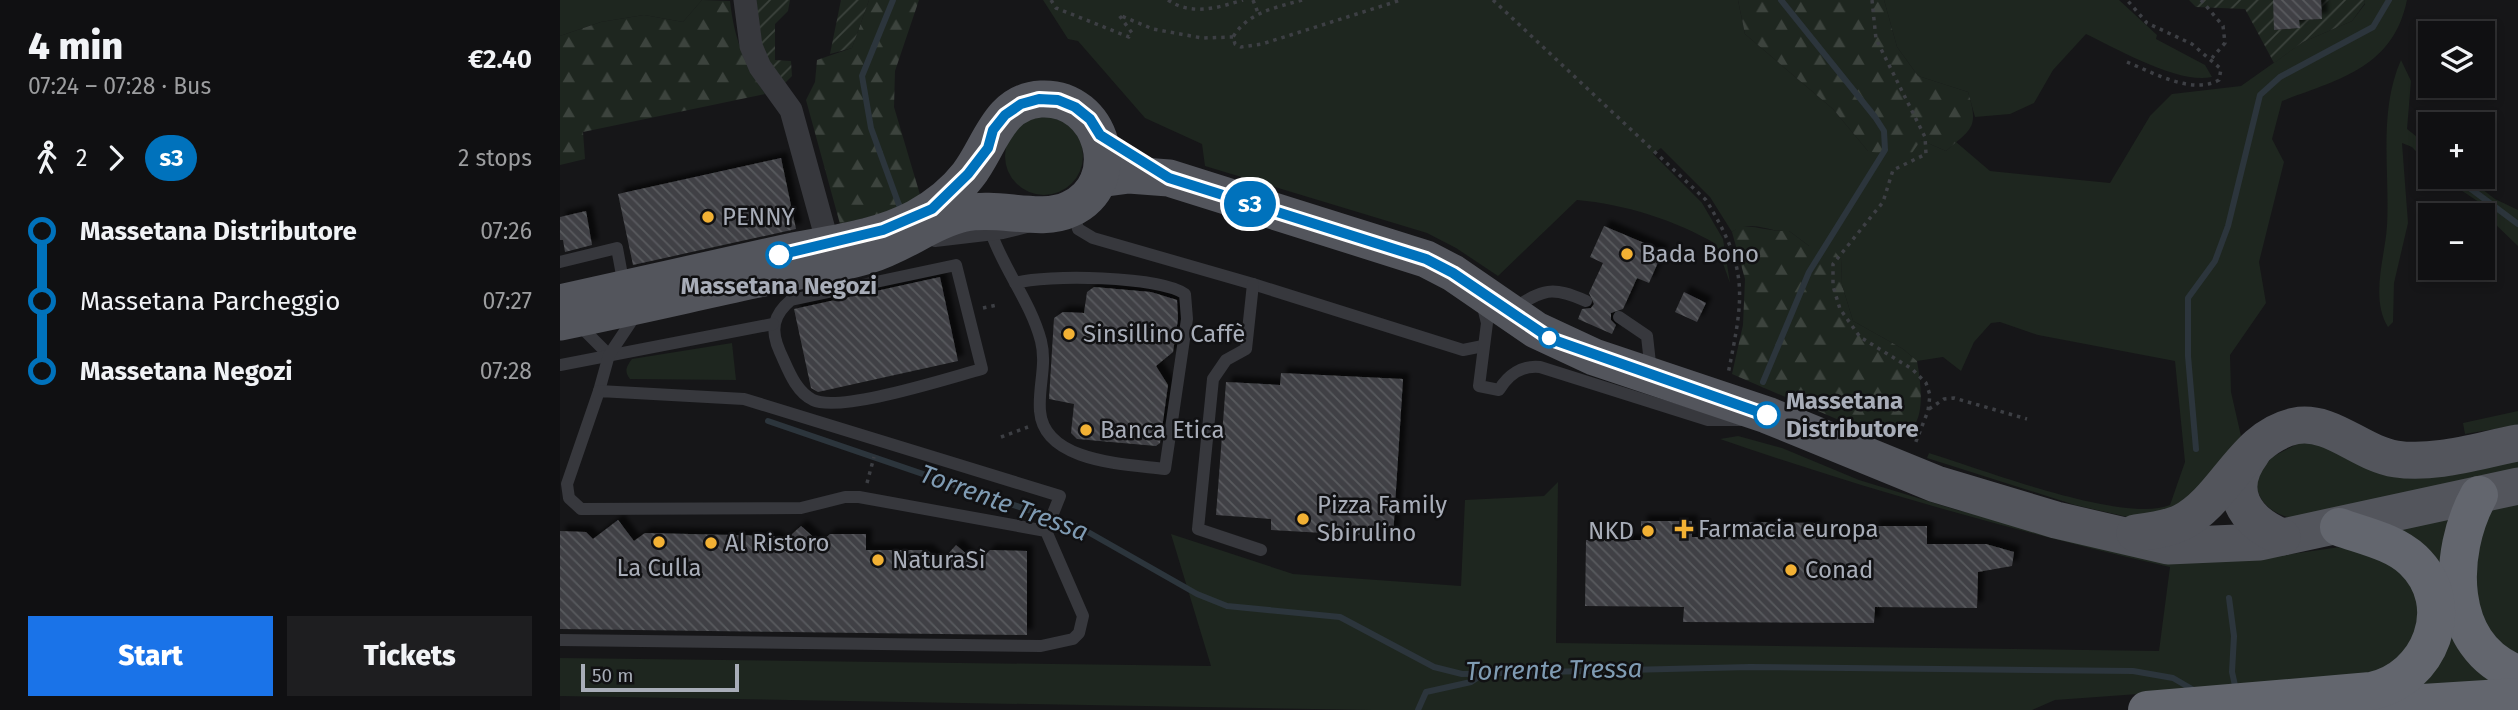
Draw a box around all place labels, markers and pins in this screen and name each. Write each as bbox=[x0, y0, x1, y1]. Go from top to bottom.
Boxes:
place label: PENNY bbox=[722, 203, 796, 231]
marker: PENNY bbox=[700, 209, 716, 225]
place label: Bada Bono bbox=[1641, 240, 1759, 268]
marker: Massetana Negozi bbox=[766, 242, 792, 268]
marker: Bada Bono bbox=[1619, 246, 1635, 262]
place label: Massetana Negozi bbox=[681, 272, 877, 300]
place label: Sinsillino Caffè bbox=[1083, 320, 1245, 348]
marker: Sinsillino Caffè bbox=[1061, 326, 1077, 342]
unlabelled marker bbox=[1539, 328, 1559, 348]
place label: Massetana Distributore bbox=[1786, 387, 1919, 443]
marker: Massetana Distributore bbox=[1754, 402, 1780, 428]
place label: Banca Etica bbox=[1100, 416, 1225, 444]
marker: Banca Etica bbox=[1078, 422, 1094, 438]
place label: Pizza Family Sbirulino bbox=[1317, 491, 1447, 547]
marker: Pizza Family Sbirulino bbox=[1295, 511, 1311, 527]
place label: Farmacia europa bbox=[1698, 515, 1879, 543]
place label: NKD bbox=[1588, 517, 1634, 545]
marker: Farmacia europa bbox=[1676, 521, 1692, 537]
marker: NKD bbox=[1640, 523, 1656, 539]
place label: Al Ristoro bbox=[725, 529, 830, 557]
marker: La Culla bbox=[651, 534, 667, 550]
marker: Al Ristoro bbox=[703, 535, 719, 551]
place label: NaturaSì bbox=[892, 546, 986, 574]
marker: NaturaSì bbox=[870, 552, 886, 568]
place label: La Culla bbox=[616, 554, 702, 582]
place label: Conad bbox=[1805, 556, 1873, 584]
marker: Conad bbox=[1783, 562, 1799, 578]

